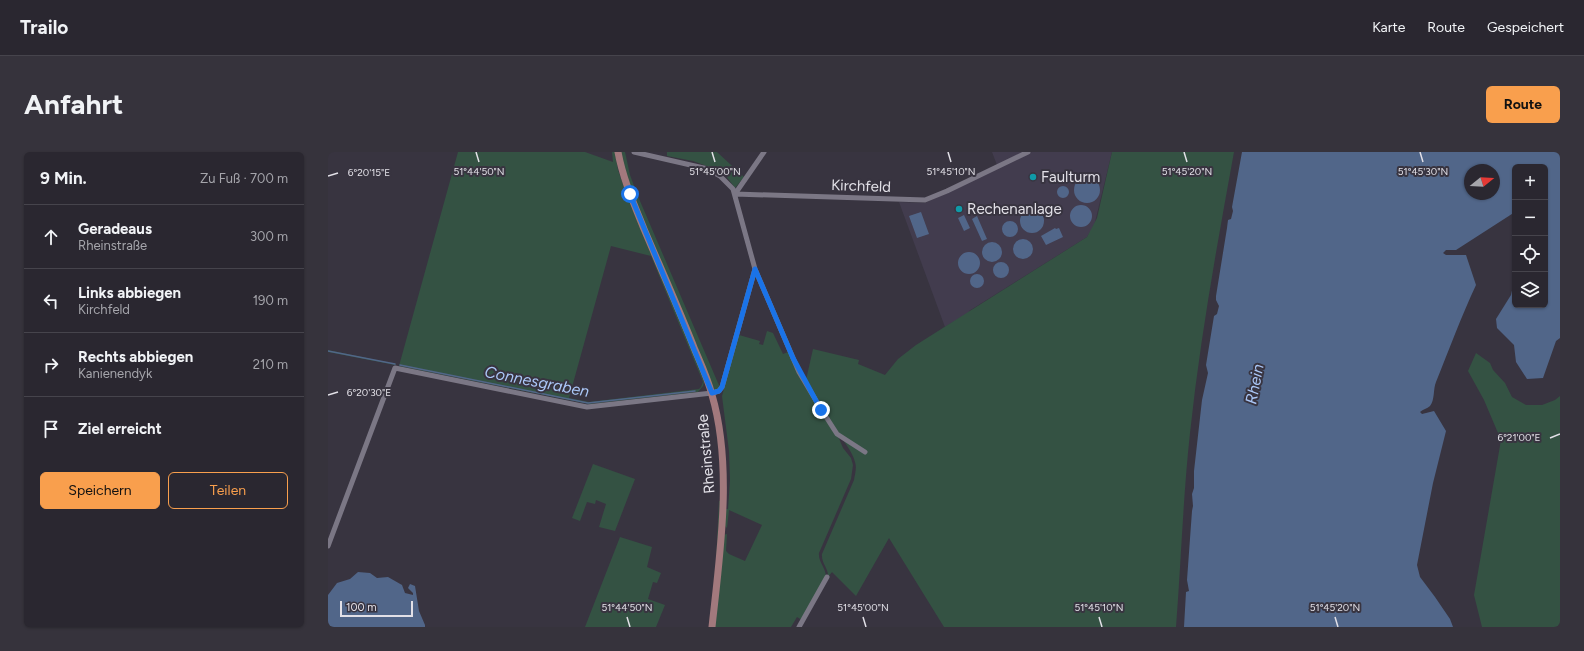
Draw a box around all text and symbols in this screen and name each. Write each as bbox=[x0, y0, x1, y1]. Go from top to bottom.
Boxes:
text: Trailo bbox=[20, 16, 68, 39]
text: Karte bbox=[1372, 19, 1405, 36]
text: Route bbox=[1427, 19, 1465, 36]
text: Gespeichert bbox=[1487, 19, 1564, 36]
button: Route bbox=[1486, 86, 1560, 123]
text: Anfahrt bbox=[24, 87, 123, 121]
north arrow bbox=[1464, 164, 1500, 200]
map controls bbox=[1512, 164, 1548, 308]
button: + bbox=[1512, 164, 1548, 200]
text: 51°44'50"N bbox=[453, 165, 505, 178]
text: 51°45'00"N bbox=[689, 165, 741, 178]
text: 51°45'10"N bbox=[926, 165, 976, 178]
text: 51°45'20"N bbox=[1162, 165, 1212, 178]
text: 51°45'30"N bbox=[1398, 165, 1448, 178]
text: 6°20'15"E bbox=[348, 166, 390, 179]
text: 9 Min. bbox=[40, 168, 87, 188]
place label: Faulturm bbox=[1041, 168, 1100, 186]
text: Zu Fuß · 700 m bbox=[200, 171, 288, 186]
marker: Faulturm bbox=[1028, 172, 1038, 182]
street label: Kirchfeld bbox=[831, 176, 891, 196]
route start bbox=[621, 185, 639, 203]
place label: Rechenanlage bbox=[967, 200, 1062, 218]
button: − bbox=[1512, 200, 1548, 236]
marker: Rechenanlage bbox=[954, 204, 964, 214]
text: Geradeaus bbox=[78, 220, 152, 238]
icon: ahead bbox=[40, 226, 62, 248]
text: 300 m bbox=[250, 229, 288, 244]
button: locate bbox=[1512, 236, 1548, 272]
text: Rheinstraße bbox=[78, 238, 147, 253]
button: layers bbox=[1512, 272, 1548, 308]
text: Links abbiegen bbox=[78, 284, 181, 302]
icon: left bbox=[40, 290, 62, 312]
text: 190 m bbox=[253, 293, 288, 308]
text: Kirchfeld bbox=[78, 302, 130, 317]
text: Rechts abbiegen bbox=[78, 348, 193, 366]
icon: right bbox=[40, 354, 62, 376]
text: 210 m bbox=[253, 357, 288, 372]
water label: Connesgraben bbox=[483, 362, 591, 401]
water label: Rhein bbox=[1241, 362, 1268, 406]
text: Kanienendyk bbox=[78, 366, 152, 381]
text: 6°20'30"E bbox=[347, 386, 391, 399]
route end bbox=[812, 401, 830, 419]
street label: Rheinstraße bbox=[694, 413, 718, 495]
icon: arrive bbox=[40, 418, 62, 440]
text: Ziel erreicht bbox=[78, 420, 162, 438]
text: 6°21'00"E bbox=[1497, 431, 1541, 444]
button: Speichern bbox=[40, 472, 160, 509]
button: Teilen bbox=[168, 472, 288, 509]
scale bar bbox=[340, 599, 413, 618]
text: 100 m bbox=[346, 601, 377, 614]
text: 51°44'50"N bbox=[601, 601, 653, 614]
text: 51°45'00"N bbox=[837, 601, 889, 614]
text: 51°45'10"N bbox=[1074, 601, 1124, 614]
text: 51°45'20"N bbox=[1310, 601, 1360, 614]

